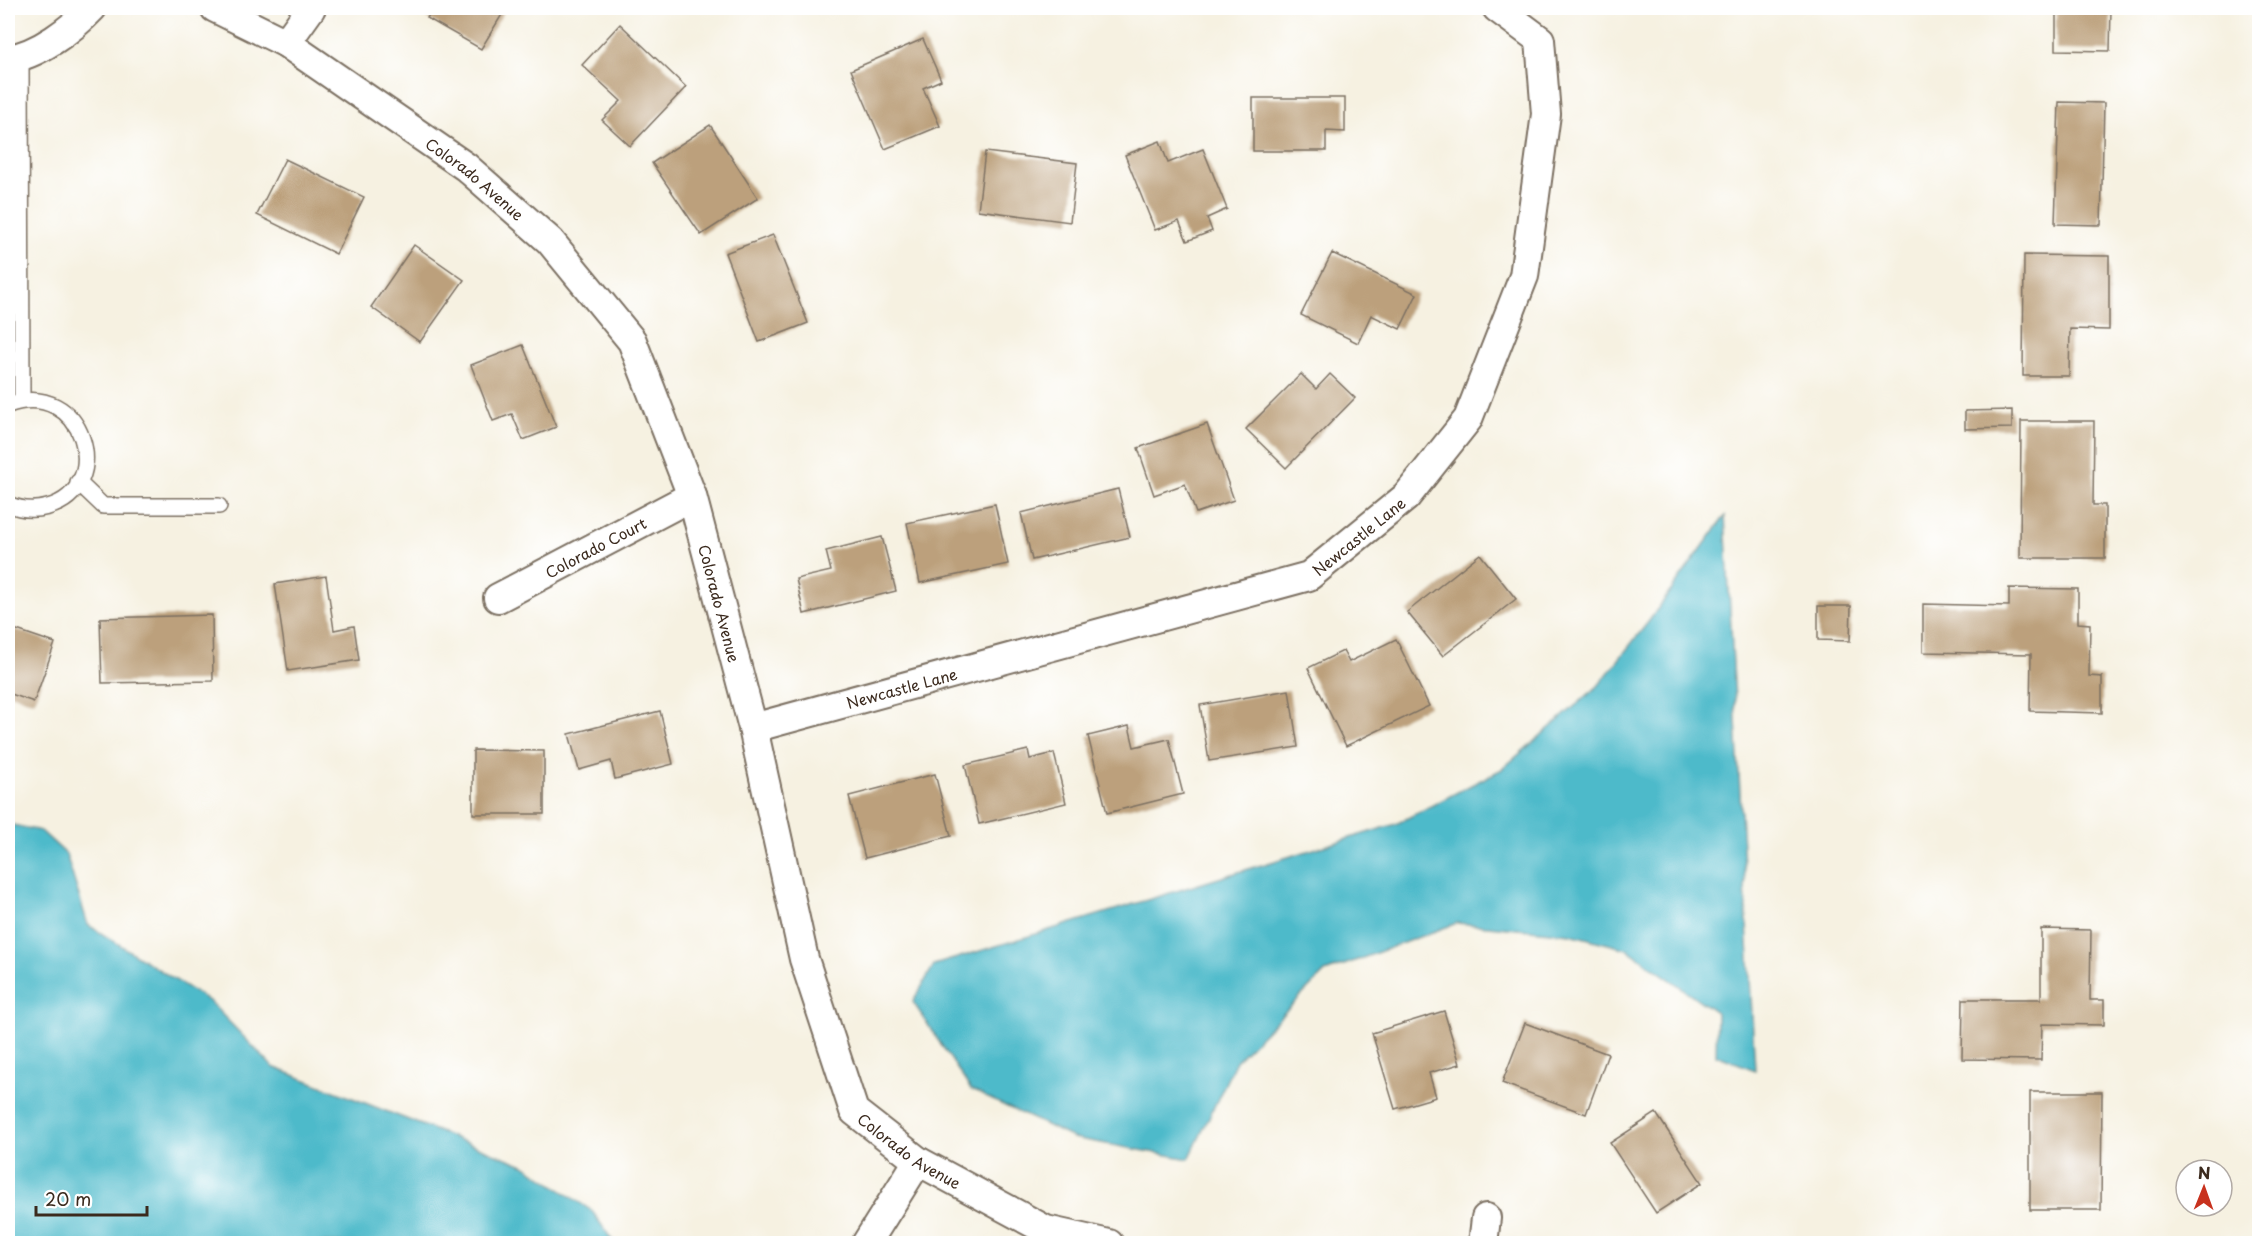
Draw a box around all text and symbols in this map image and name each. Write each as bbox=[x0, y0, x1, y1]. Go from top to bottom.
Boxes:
street label: Colorado Avenue bbox=[421, 131, 530, 225]
street label: Newcastle Lane bbox=[1307, 491, 1410, 581]
street label: Colorado Court bbox=[541, 511, 650, 583]
street label: Colorado Avenue bbox=[694, 542, 747, 665]
street label: Newcastle Lane bbox=[843, 661, 960, 714]
street label: Colorado Avenue bbox=[853, 1107, 965, 1194]
north arrow bbox=[2174, 1158, 2234, 1218]
text: N bbox=[2198, 1160, 2211, 1184]
scale bar bbox=[36, 1179, 147, 1217]
text: 20 m bbox=[45, 1185, 91, 1212]

